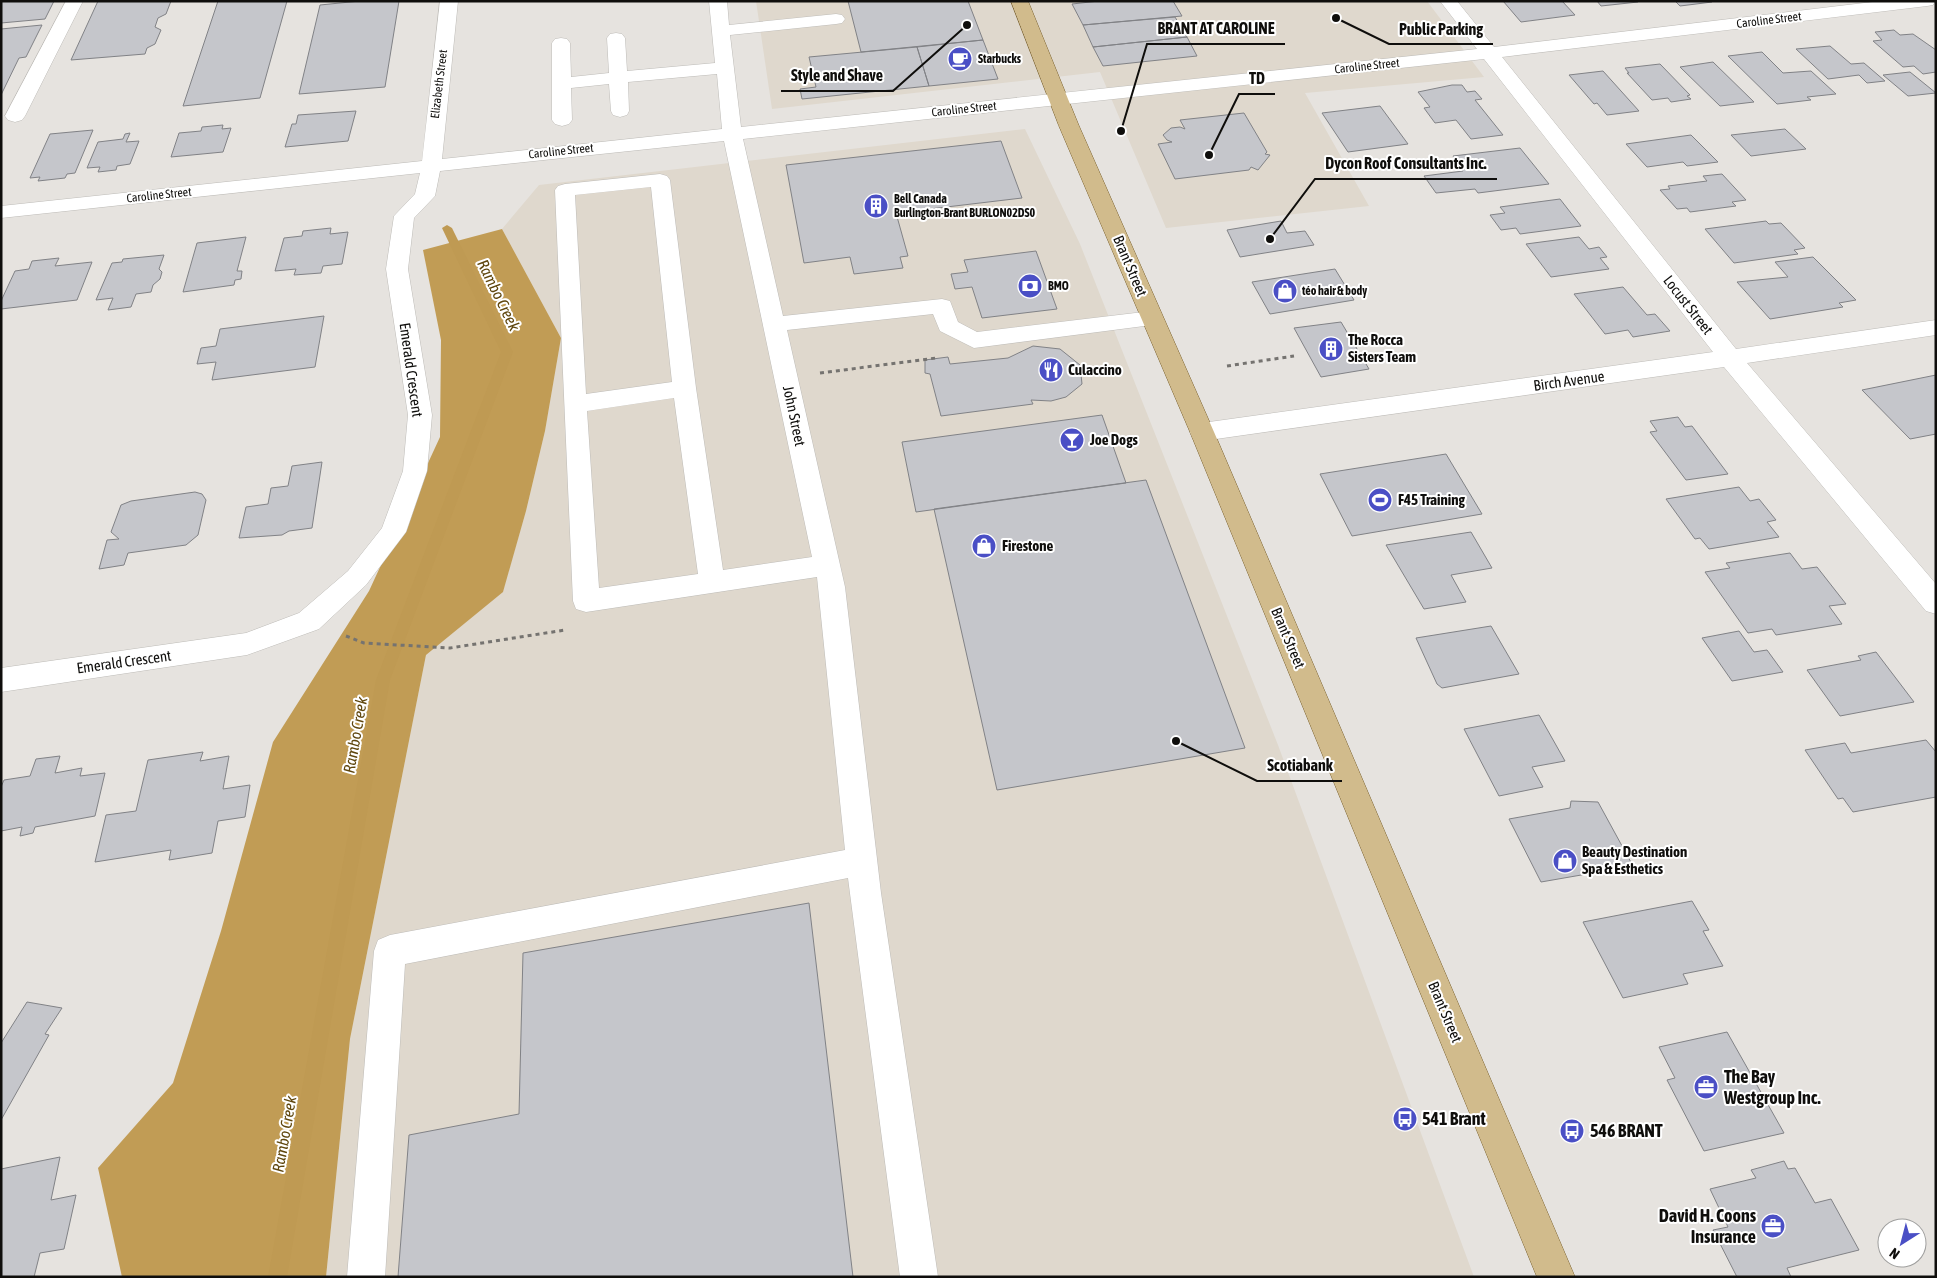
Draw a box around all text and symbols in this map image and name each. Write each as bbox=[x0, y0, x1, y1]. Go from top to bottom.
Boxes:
street label: Caroline Street bbox=[1736, 9, 1803, 31]
callout: BRANT AT CAROLINE bbox=[1147, 13, 1285, 44]
callout: Public Parking bbox=[1389, 13, 1493, 44]
text: BRANT AT CAROLINE bbox=[1157, 19, 1275, 37]
text: Public Parking bbox=[1399, 20, 1483, 38]
cafe icon: Starbucks bbox=[947, 46, 973, 72]
street label: Elizabeth Street bbox=[428, 48, 450, 119]
place label: Starbucks bbox=[978, 52, 1022, 66]
street label: Caroline Street bbox=[1334, 56, 1401, 76]
callout: Style and Shave bbox=[781, 60, 893, 91]
callout: TD bbox=[1239, 63, 1275, 94]
text: Style and Shave bbox=[791, 66, 883, 84]
text: TD bbox=[1249, 69, 1265, 87]
street label: Caroline Street bbox=[931, 99, 998, 119]
street label: Caroline Street bbox=[528, 141, 595, 161]
callout: Dycon Roof Consultants Inc. bbox=[1315, 148, 1497, 179]
text: Dycon Roof Consultants Inc. bbox=[1325, 154, 1487, 172]
street label: Caroline Street bbox=[126, 185, 193, 205]
place label: Bell Canada Burlington-Brant BURLON02DS0 bbox=[894, 192, 1036, 220]
building icon: Bell Canada Burlington-Brant BURLON02DS0 bbox=[863, 193, 889, 219]
street label: Brant Street bbox=[1110, 233, 1151, 299]
water label: Rambo Creek bbox=[474, 256, 524, 334]
street label: Locust Street bbox=[1660, 272, 1717, 338]
bank icon: BMO bbox=[1017, 273, 1043, 299]
shop icon: téo hair & body bbox=[1272, 278, 1298, 304]
place label: BMO bbox=[1048, 279, 1069, 293]
place label: téo hair & body bbox=[1301, 284, 1367, 298]
street label: Emerald Crescent bbox=[396, 322, 427, 418]
place label: The Rocca Sisters Team bbox=[1348, 331, 1416, 365]
building icon: The Rocca Sisters Team bbox=[1318, 336, 1344, 362]
restaurant icon: Culaccino bbox=[1038, 357, 1064, 383]
place label: Culaccino bbox=[1068, 361, 1122, 378]
street label: Birch Avenue bbox=[1532, 367, 1606, 394]
street label: John Street bbox=[780, 384, 809, 448]
bar icon: Joe Dogs bbox=[1059, 427, 1085, 453]
place label: Joe Dogs bbox=[1089, 431, 1139, 448]
sports icon: F45 Training bbox=[1367, 487, 1393, 513]
place label: F45 Training bbox=[1398, 491, 1465, 508]
shop icon: Firestone bbox=[971, 533, 997, 559]
place label: Firestone bbox=[1002, 537, 1054, 554]
street label: Brant Street bbox=[1268, 605, 1309, 671]
street label: Emerald Crescent bbox=[76, 646, 172, 677]
water label: Rambo Creek bbox=[339, 695, 371, 774]
callout: Scotiabank bbox=[1257, 750, 1342, 781]
text: Scotiabank bbox=[1267, 756, 1334, 774]
place label: Beauty Destination Spa & Esthetics bbox=[1582, 843, 1687, 877]
shop icon: Beauty Destination Spa & Esthetics bbox=[1552, 848, 1578, 874]
street label: Brant Street bbox=[1425, 979, 1466, 1045]
place label: The Bay Westgroup Inc. bbox=[1723, 1066, 1821, 1108]
office icon: The Bay Westgroup Inc. bbox=[1693, 1074, 1719, 1100]
water label: Rambo Creek bbox=[268, 1094, 300, 1173]
bus stop icon: 541 Brant bbox=[1392, 1106, 1418, 1132]
place label: 541 Brant bbox=[1422, 1108, 1486, 1129]
bus stop icon: 546 BRANT bbox=[1559, 1118, 1585, 1144]
place label: 546 BRANT bbox=[1590, 1120, 1663, 1141]
place label: David H. Coons Insurance bbox=[1659, 1205, 1757, 1247]
office icon: David H. Coons Insurance bbox=[1760, 1213, 1786, 1239]
north arrow bbox=[1877, 1218, 1927, 1268]
text: N bbox=[1886, 1245, 1902, 1262]

